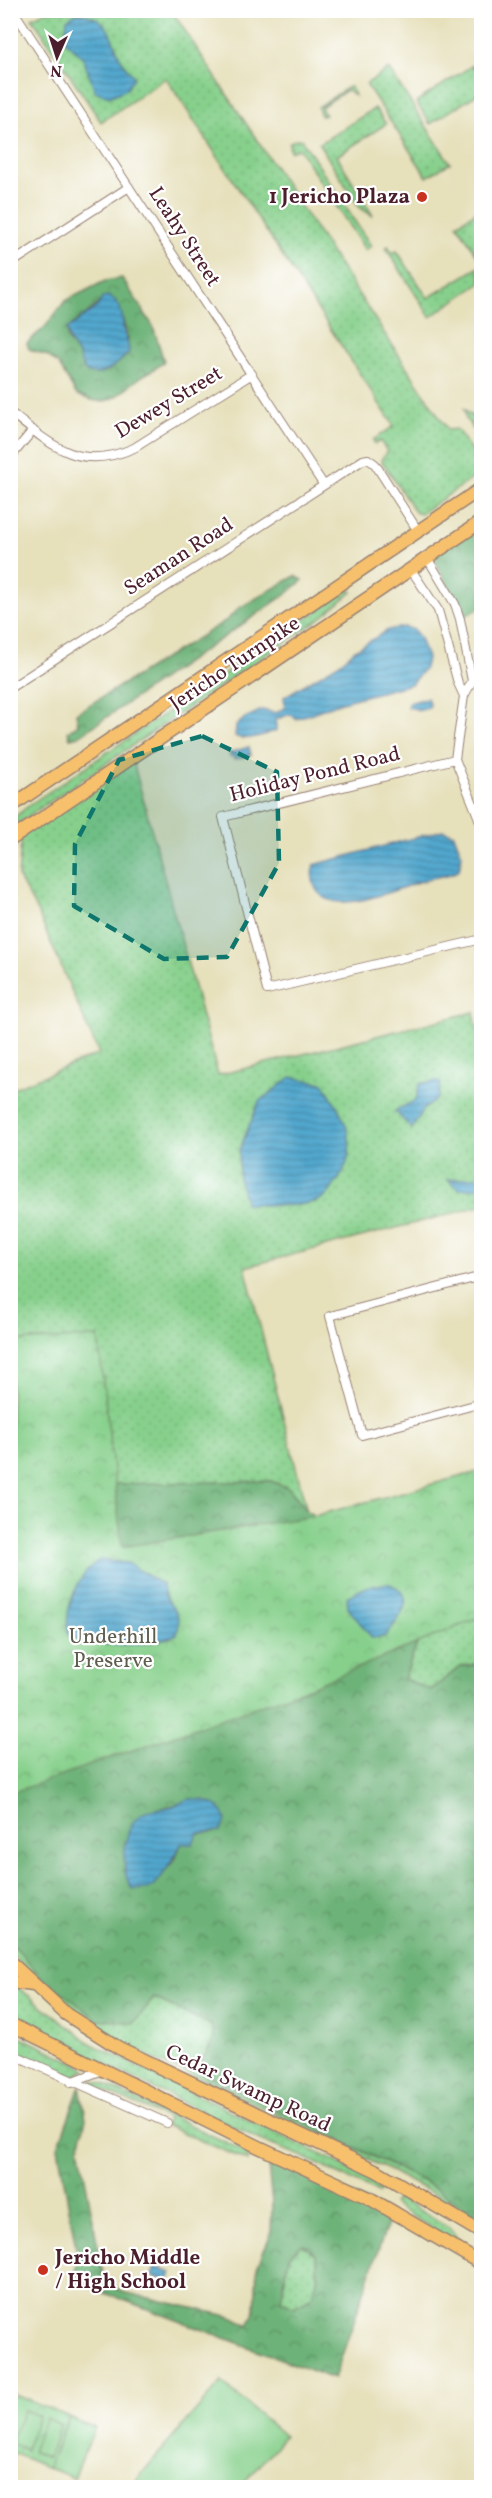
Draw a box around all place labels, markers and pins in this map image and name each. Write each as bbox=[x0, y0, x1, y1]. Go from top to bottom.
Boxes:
place label: 1 Jericho Plaza bbox=[269, 183, 410, 212]
marker: 1 Jericho Plaza bbox=[415, 190, 429, 204]
place label: Jericho Middle / High School bbox=[54, 2244, 200, 2297]
marker: Jericho Middle / High School bbox=[36, 2263, 50, 2277]

